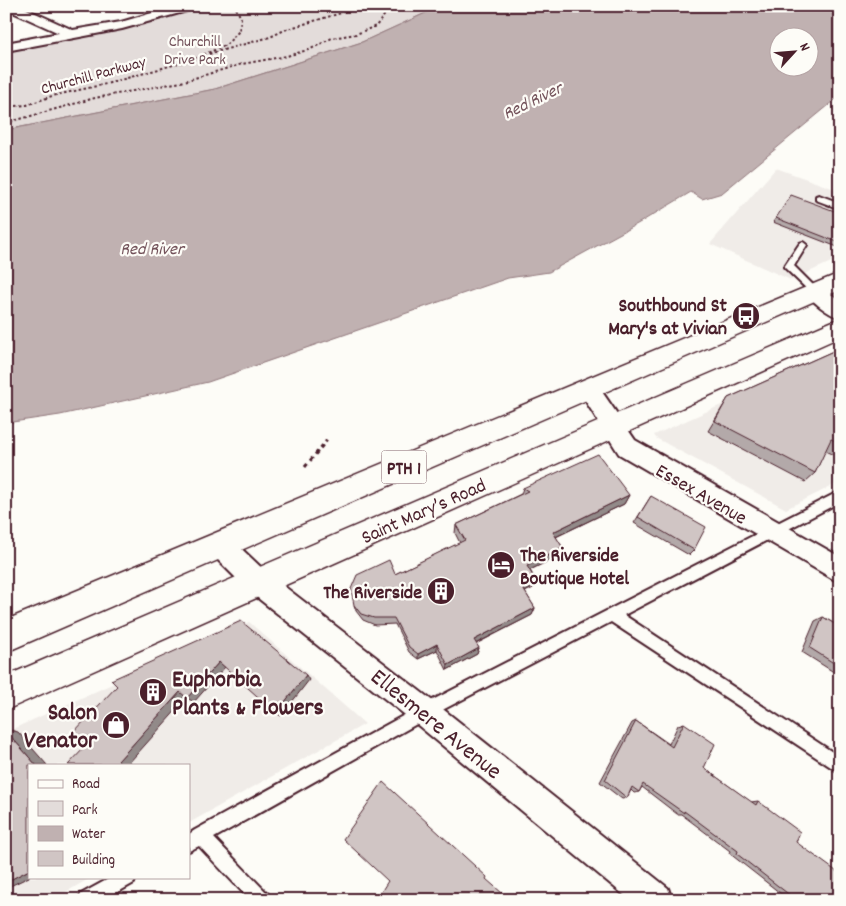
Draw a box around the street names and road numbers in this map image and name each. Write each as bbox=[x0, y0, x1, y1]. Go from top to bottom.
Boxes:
street label: Churchill Parkway bbox=[39, 51, 149, 101]
road number: PTH 1 bbox=[382, 451, 426, 484]
street label: Essex Avenue bbox=[650, 458, 752, 533]
street label: Saint Mary’s Road bbox=[357, 473, 491, 553]
street label: Ellesmere Avenue bbox=[362, 662, 508, 789]

